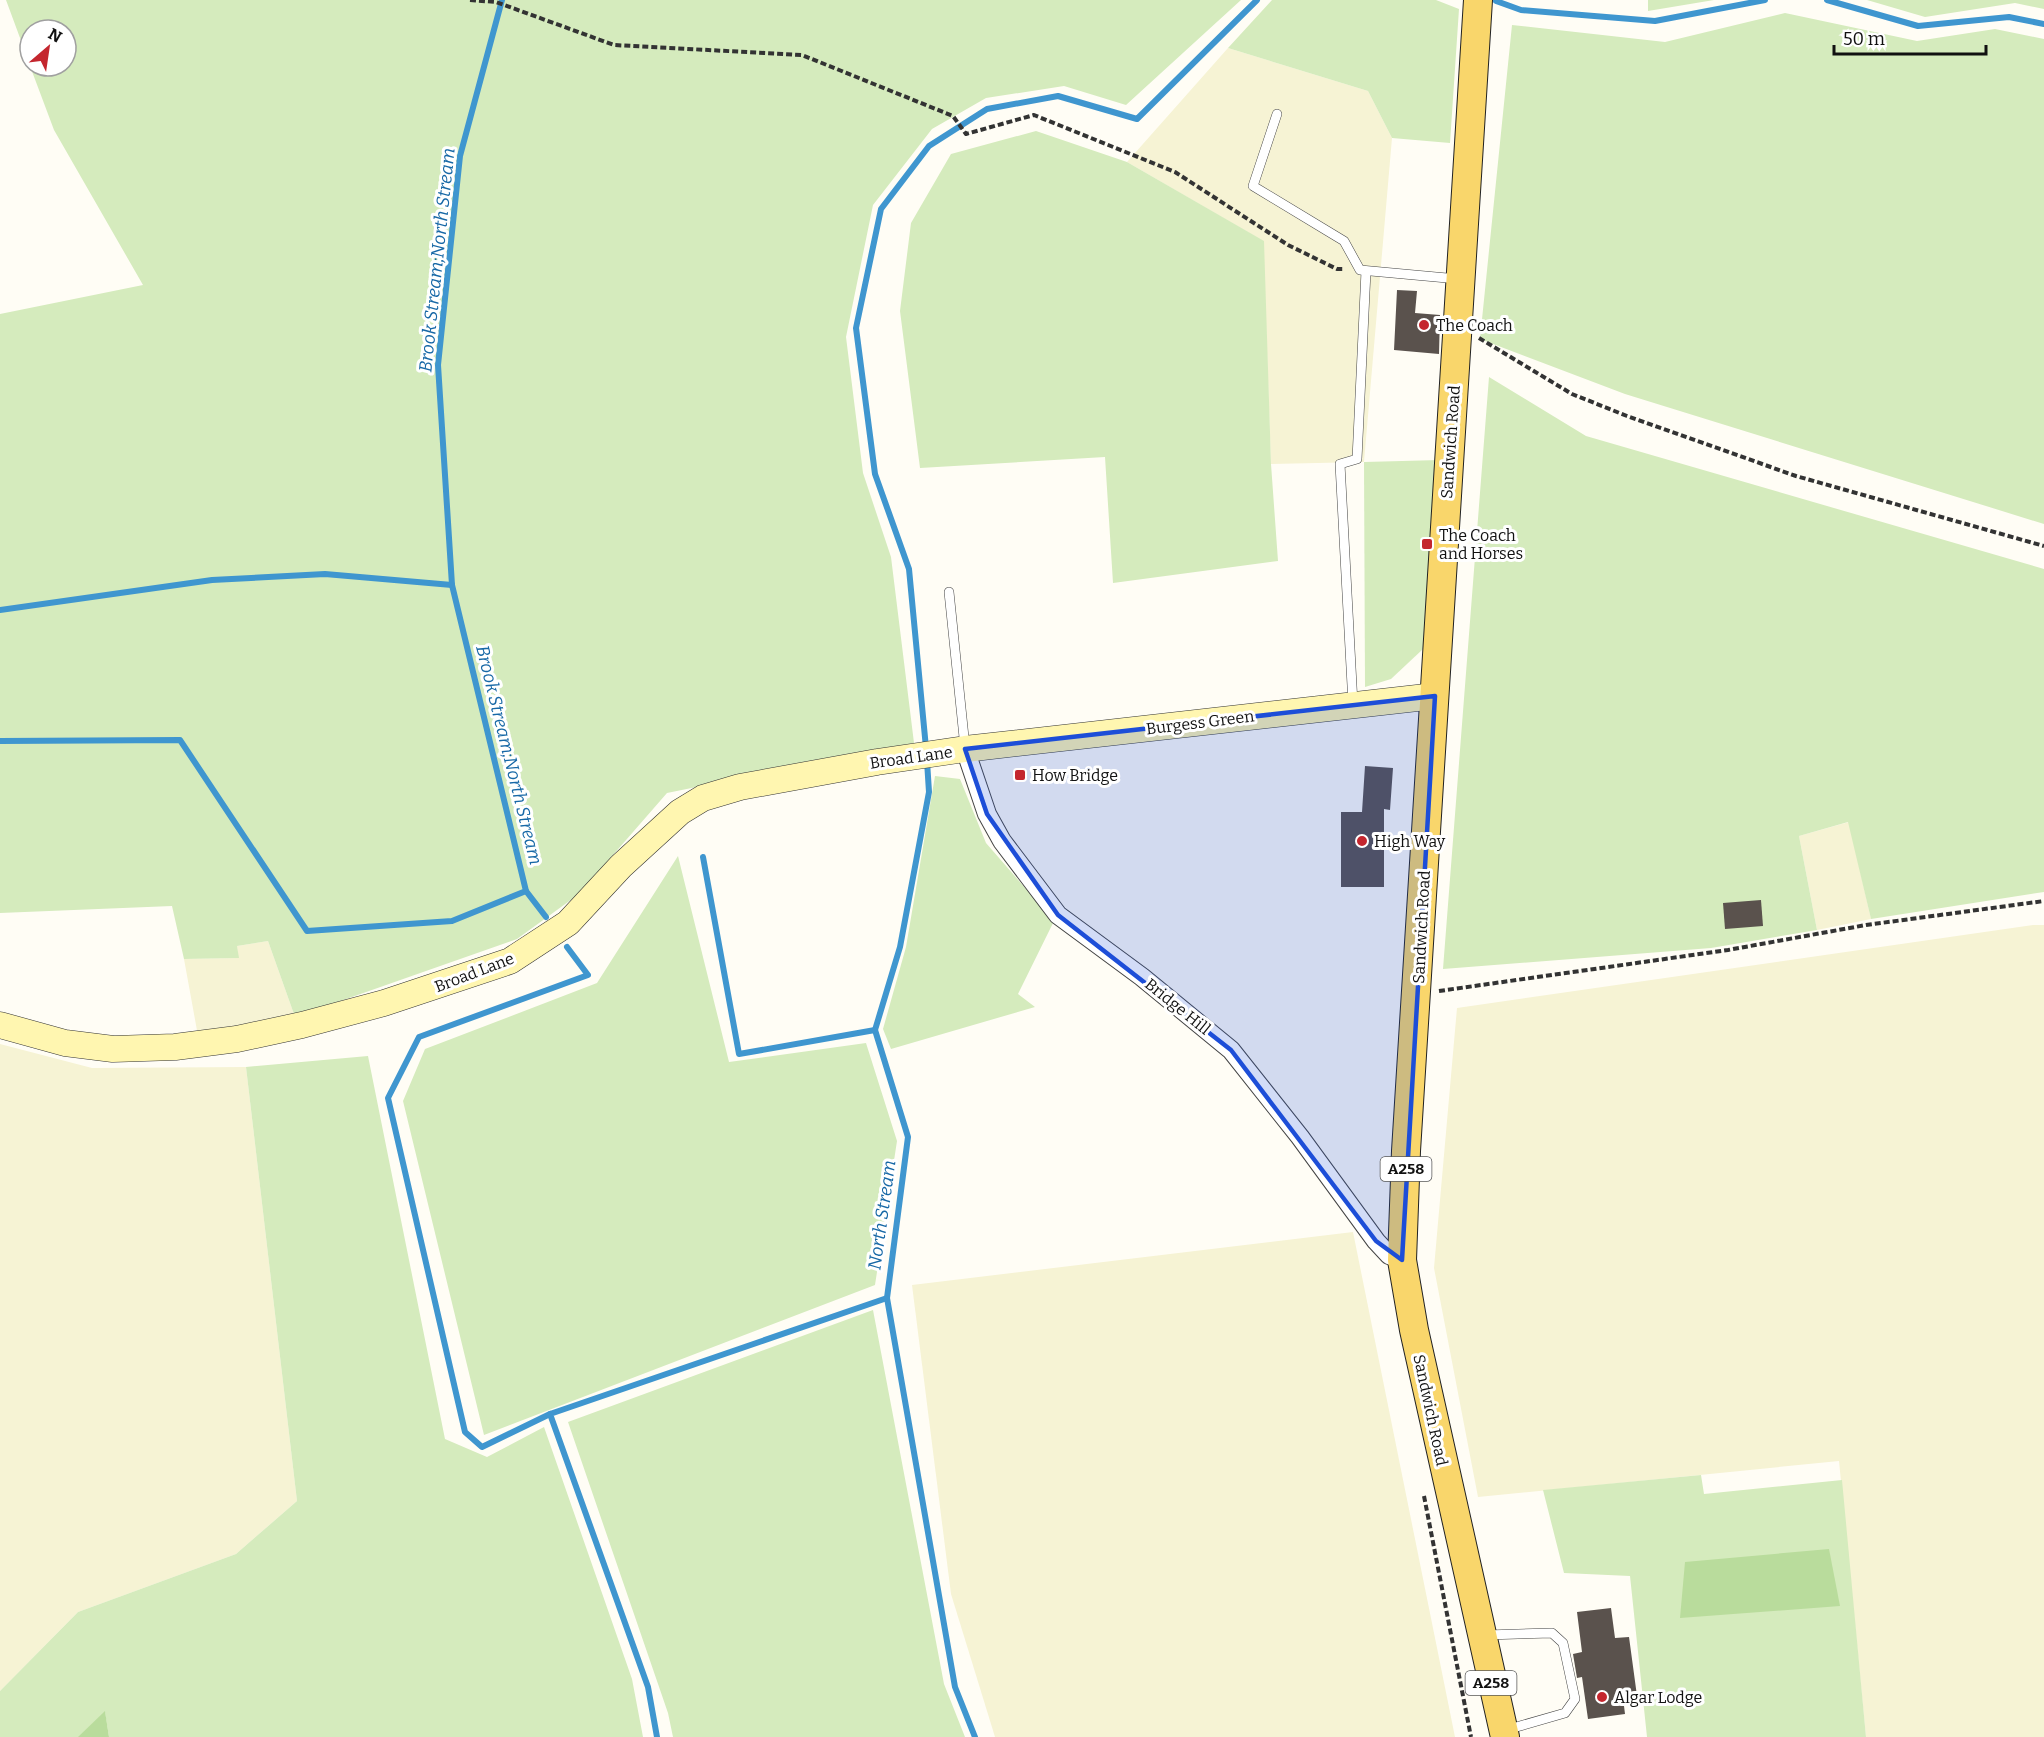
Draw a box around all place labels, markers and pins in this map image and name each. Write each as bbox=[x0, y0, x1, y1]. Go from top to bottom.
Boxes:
place label: The Coach bbox=[1436, 316, 1513, 335]
marker: The Coach bbox=[1417, 318, 1431, 332]
place label: The Coach and Horses bbox=[1439, 526, 1523, 563]
marker: The Coach and Horses bbox=[1420, 537, 1434, 551]
place label: How Bridge bbox=[1032, 766, 1118, 785]
marker: How Bridge bbox=[1013, 768, 1027, 782]
place label: High Way bbox=[1374, 832, 1446, 851]
marker: High Way bbox=[1355, 834, 1369, 848]
place label: Algar Lodge bbox=[1614, 1688, 1702, 1707]
marker: Algar Lodge bbox=[1595, 1690, 1609, 1704]

